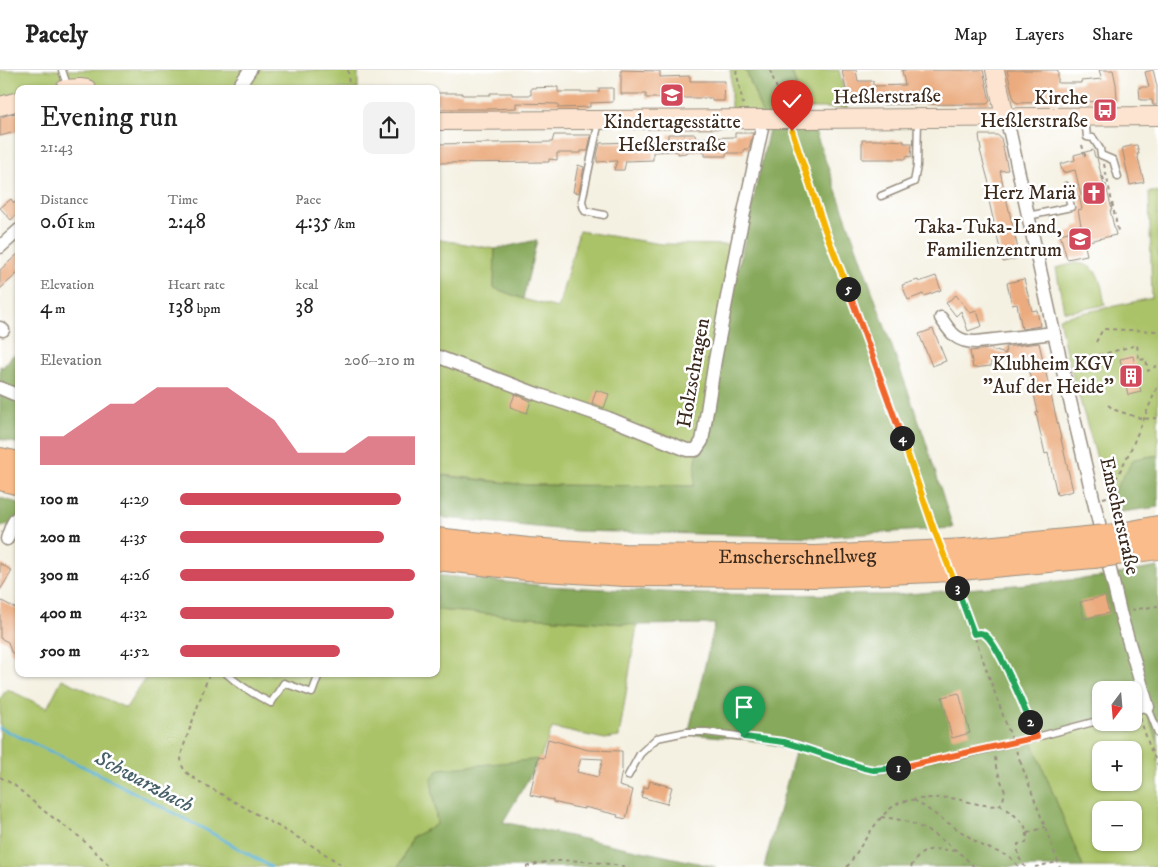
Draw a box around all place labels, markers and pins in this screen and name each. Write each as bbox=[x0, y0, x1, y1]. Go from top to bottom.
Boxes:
pin bbox=[771, 80, 813, 131]
school or university icon: Kindertagesstätte Heßlerstraße bbox=[659, 82, 685, 108]
place label: Kirche Heßlerstraße bbox=[980, 86, 1088, 134]
bus stop icon: Kirche Heßlerstraße bbox=[1092, 97, 1118, 123]
place label: Kindertagesstätte Heßlerstraße bbox=[603, 110, 741, 158]
church icon: Herz Mariä bbox=[1081, 180, 1107, 206]
place label: Herz Mariä bbox=[983, 181, 1077, 206]
place label: Taka-Tuka-Land, Familienzentrum bbox=[915, 215, 1062, 263]
school or university icon: Taka-Tuka-Land, Familienzentrum bbox=[1067, 226, 1093, 252]
pin: 5 bbox=[836, 276, 860, 302]
place label: Klubheim KGV "Auf der Heide" bbox=[983, 352, 1114, 400]
building icon: Klubheim KGV "Auf der Heide" bbox=[1118, 363, 1144, 389]
pin: 4 bbox=[890, 426, 914, 450]
pin: 3 bbox=[944, 576, 970, 600]
pin bbox=[723, 686, 765, 737]
pin: 2 bbox=[1018, 710, 1042, 734]
pin: 1 bbox=[886, 756, 910, 780]

